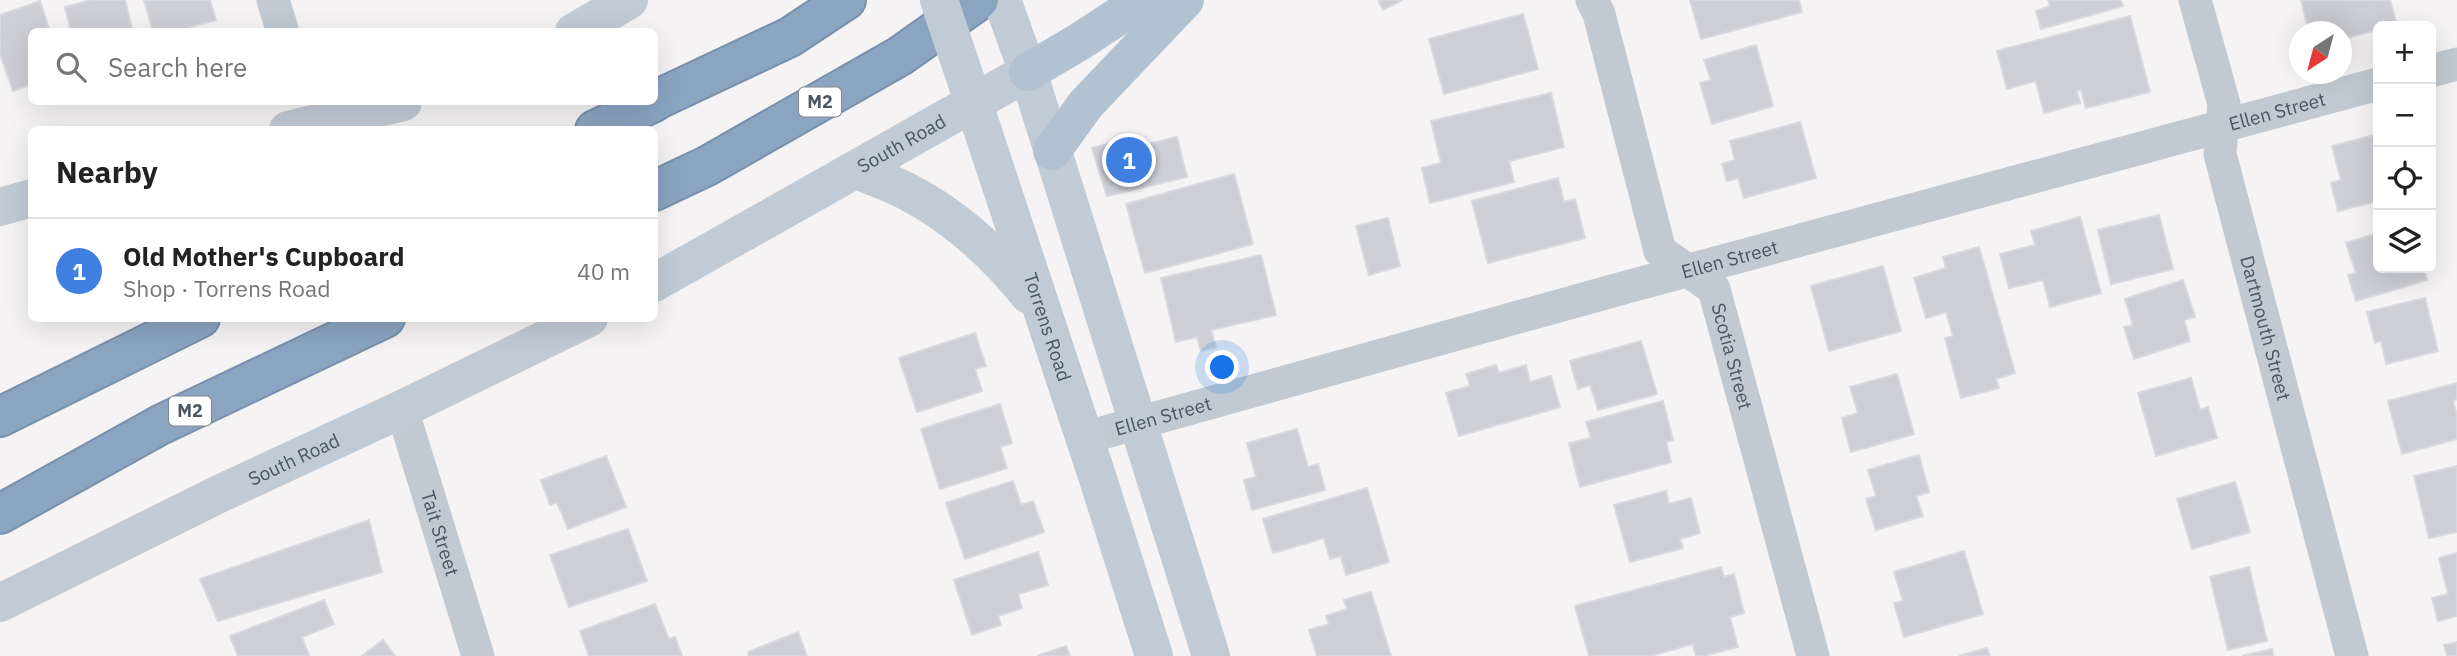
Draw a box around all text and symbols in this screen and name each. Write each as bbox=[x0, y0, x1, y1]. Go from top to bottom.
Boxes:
north arrow bbox=[2289, 21, 2352, 84]
map controls bbox=[2373, 21, 2436, 273]
button: + bbox=[2373, 21, 2436, 84]
search box bbox=[28, 28, 658, 105]
icon: search bbox=[52, 48, 90, 86]
text: Search here bbox=[108, 50, 247, 84]
button: − bbox=[2373, 84, 2436, 147]
street label: Ellen Street bbox=[2226, 87, 2328, 136]
road number: M2 bbox=[799, 88, 841, 116]
street label: South Road bbox=[853, 109, 950, 178]
pin: 1 bbox=[1106, 134, 1152, 186]
button: locate bbox=[2373, 147, 2436, 210]
text: Nearby bbox=[56, 152, 158, 191]
button: layers bbox=[2373, 210, 2436, 273]
street label: Ellen Street bbox=[1679, 235, 1781, 284]
text: Old Mother's Cupboard bbox=[123, 239, 404, 273]
street label: Dartmouth Street bbox=[2235, 253, 2296, 403]
text: 1 bbox=[72, 256, 86, 286]
text: 40 m bbox=[577, 256, 630, 286]
street label: Torrens Road bbox=[1019, 270, 1077, 384]
text: Shop · Torrens Road bbox=[123, 273, 331, 303]
street label: Scotia Street bbox=[1706, 300, 1758, 412]
your location bbox=[1205, 350, 1239, 384]
street label: Ellen Street bbox=[1112, 391, 1214, 441]
road number: M2 bbox=[169, 396, 211, 426]
street label: South Road bbox=[244, 428, 343, 491]
street label: Tait Street bbox=[416, 488, 465, 579]

